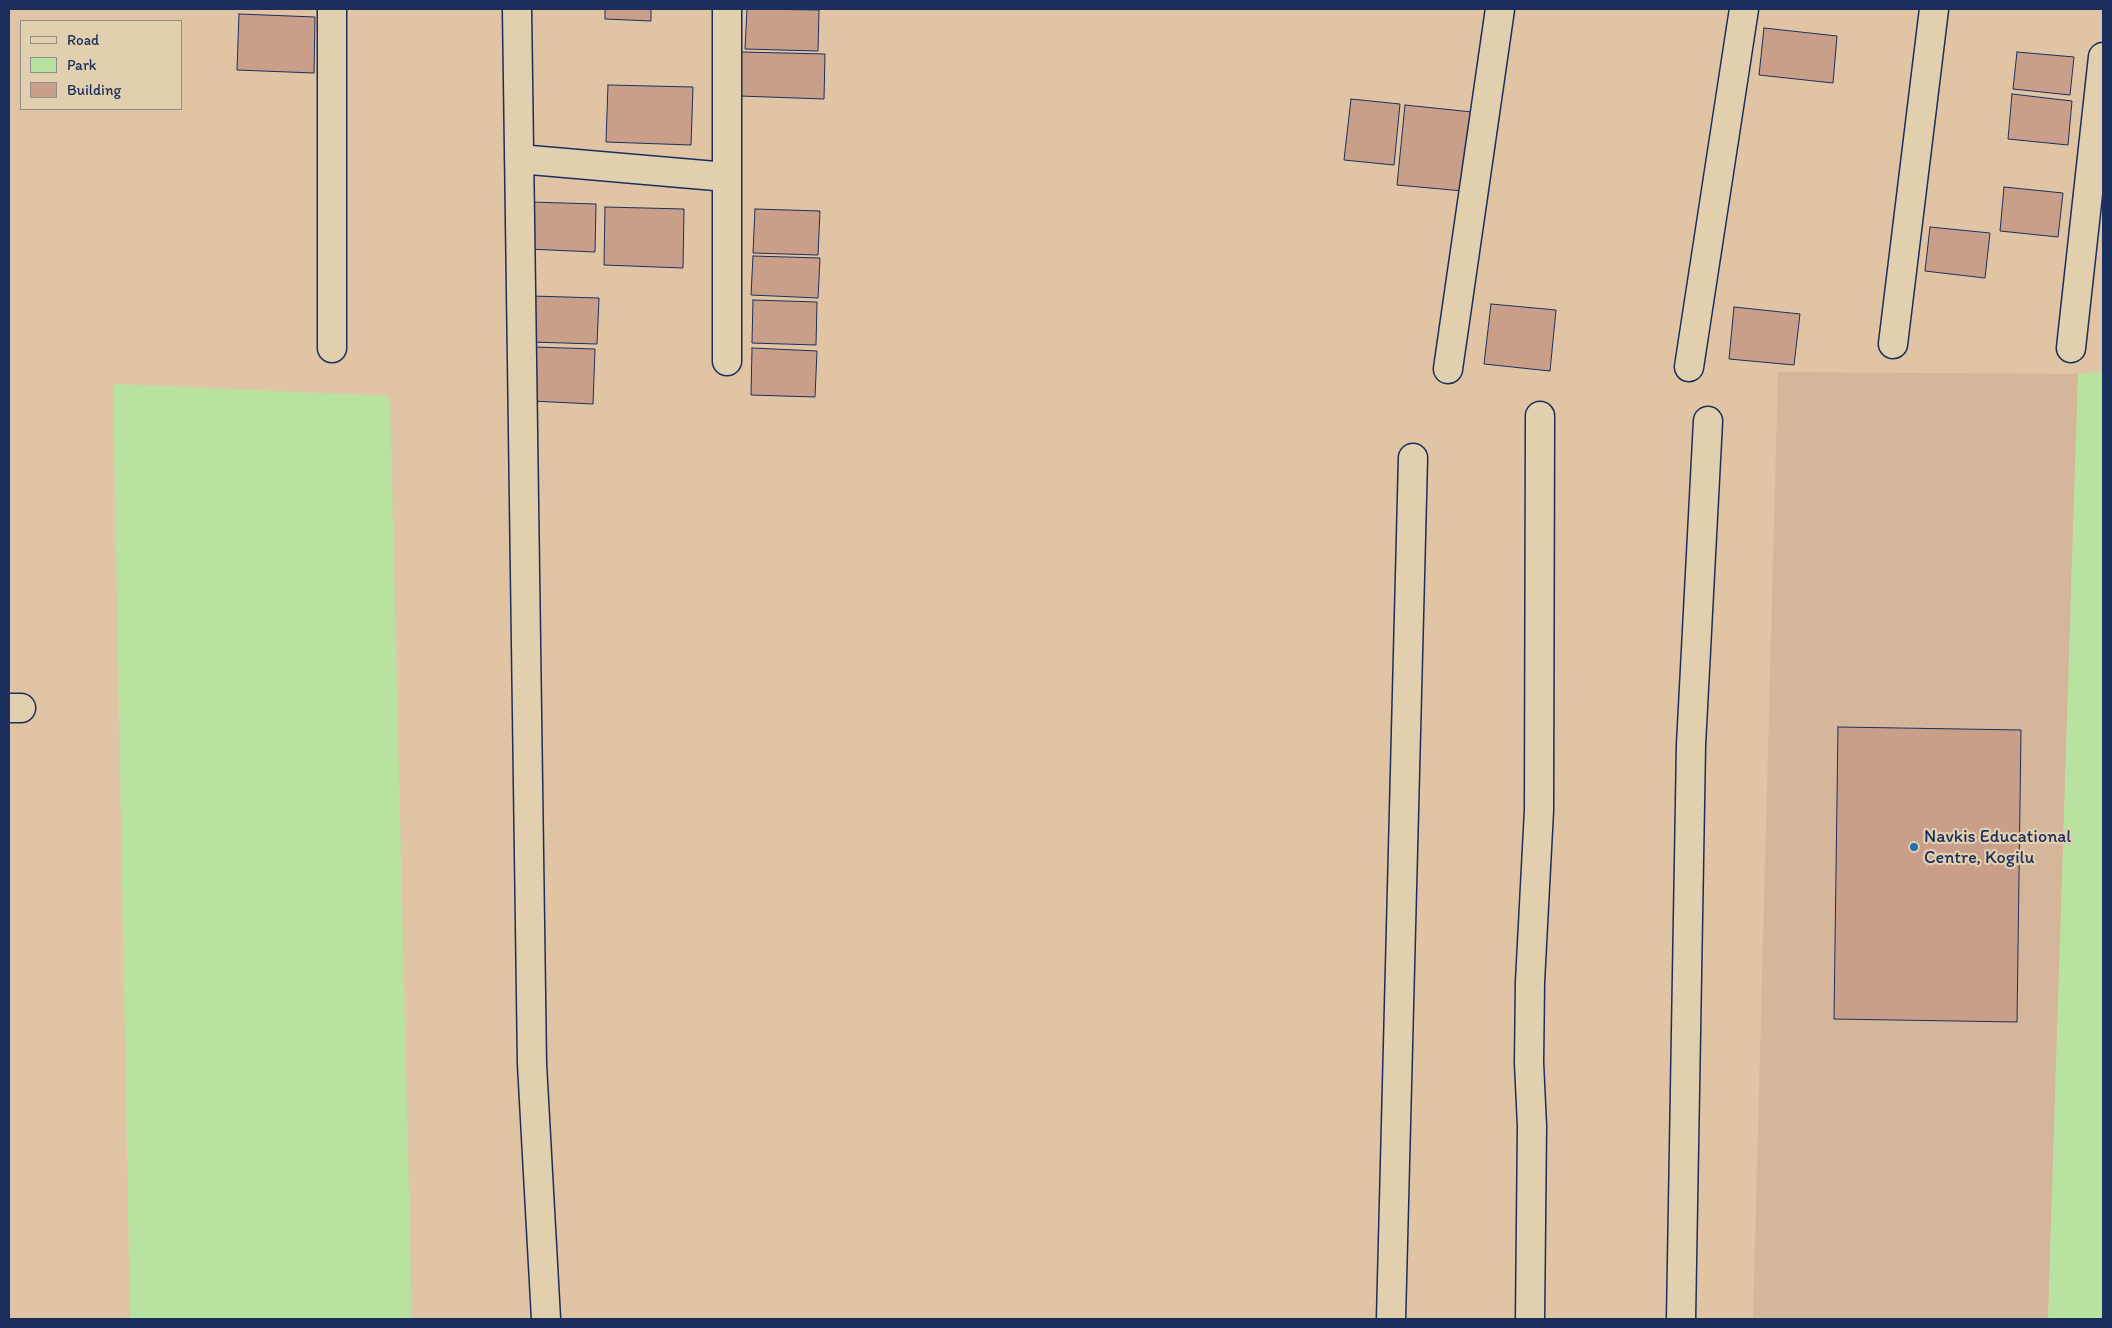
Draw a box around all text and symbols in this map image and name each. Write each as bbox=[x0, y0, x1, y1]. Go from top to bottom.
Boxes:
legend bbox=[20, 20, 182, 110]
text: Road bbox=[67, 31, 99, 49]
text: Park bbox=[67, 56, 97, 74]
text: Building bbox=[67, 81, 121, 99]
place label: Navkis Educational Centre, Kogilu bbox=[1924, 826, 2071, 869]
marker: Navkis Educational Centre, Kogilu bbox=[1908, 841, 1920, 853]

